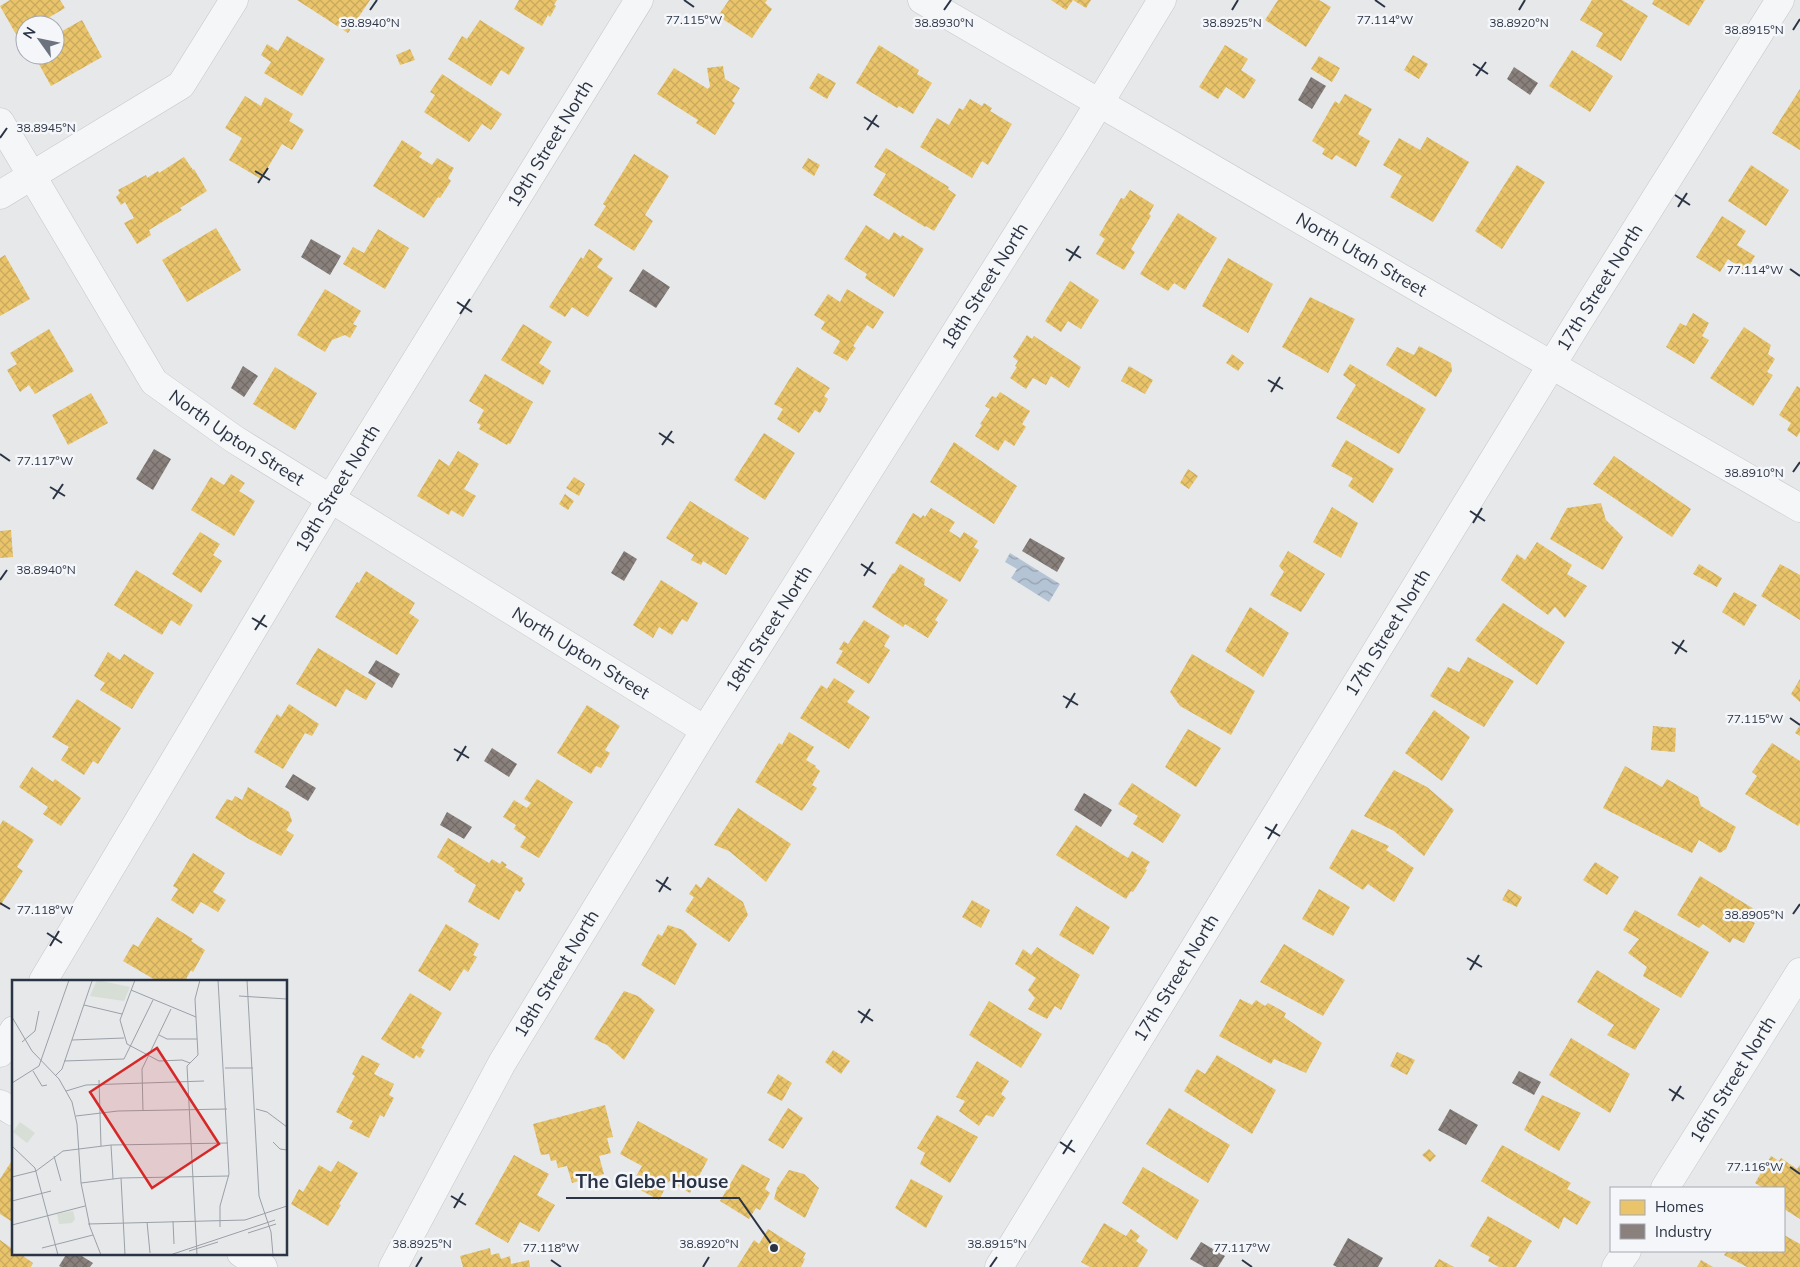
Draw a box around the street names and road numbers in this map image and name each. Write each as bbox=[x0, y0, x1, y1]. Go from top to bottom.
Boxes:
street label: 19th Street North bbox=[502, 76, 598, 211]
street label: North Utah Street bbox=[1292, 207, 1431, 302]
street label: 18th Street North bbox=[936, 218, 1033, 353]
street label: 17th Street North bbox=[1551, 220, 1648, 355]
street label: North Upton Street bbox=[165, 384, 309, 491]
street label: 19th Street North bbox=[289, 420, 385, 556]
street label: 18th Street North bbox=[720, 561, 817, 696]
street label: 17th Street North bbox=[1339, 564, 1435, 700]
street label: North Upton Street bbox=[508, 602, 654, 704]
street label: 18th Street North bbox=[508, 905, 604, 1041]
street label: 17th Street North bbox=[1128, 910, 1223, 1046]
street label: 16th Street North bbox=[1684, 1011, 1781, 1147]

